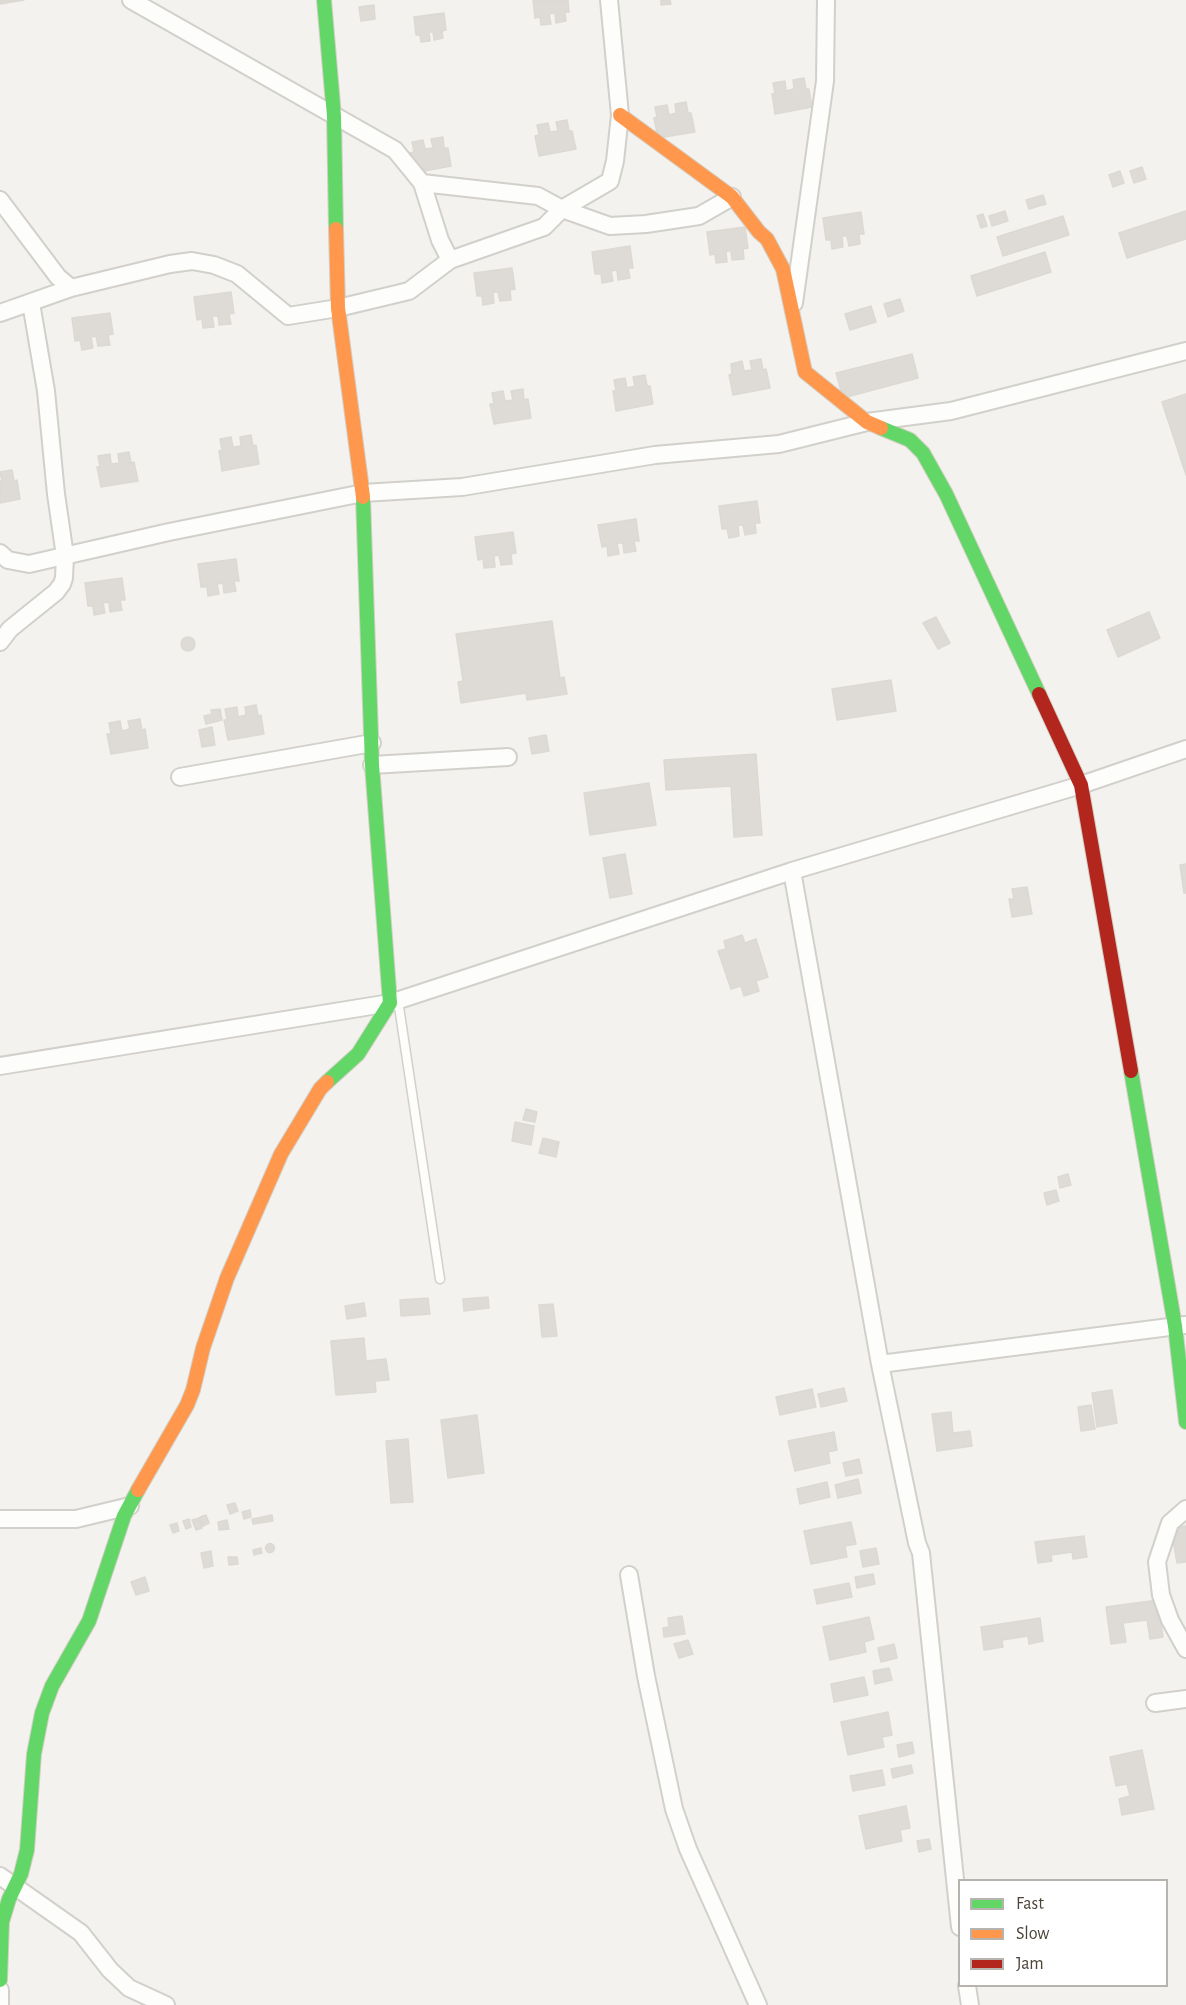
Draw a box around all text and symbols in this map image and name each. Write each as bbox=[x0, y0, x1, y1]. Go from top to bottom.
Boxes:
legend bbox=[958, 1879, 1168, 1987]
text: Fast bbox=[1016, 1895, 1044, 1913]
text: Slow bbox=[1016, 1925, 1049, 1943]
text: Jam bbox=[1016, 1955, 1044, 1973]

